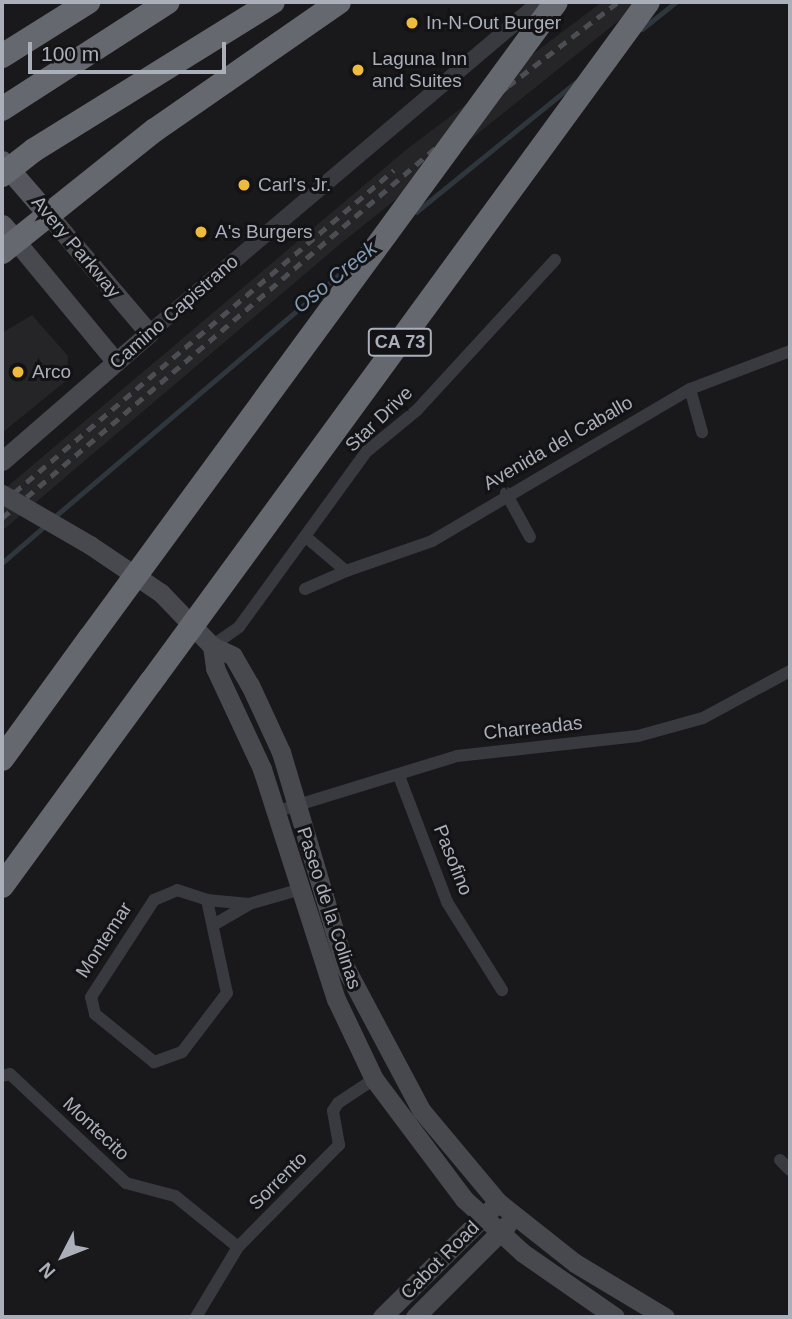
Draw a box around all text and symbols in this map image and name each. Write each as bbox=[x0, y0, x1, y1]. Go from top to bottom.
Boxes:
place label: In-N-Out Burger bbox=[426, 12, 561, 34]
marker: In-N-Out Burger bbox=[404, 15, 420, 31]
scale bar bbox=[32, 28, 229, 72]
text: 100 m bbox=[41, 42, 99, 65]
place label: Laguna Inn and Suites bbox=[372, 48, 467, 92]
marker: Laguna Inn and Suites bbox=[350, 62, 366, 78]
place label: Carl's Jr. bbox=[258, 174, 331, 196]
marker: Carl's Jr. bbox=[236, 177, 252, 193]
street label: Avery Parkway bbox=[27, 191, 125, 303]
place label: A's Burgers bbox=[215, 221, 313, 243]
marker: A's Burgers bbox=[193, 224, 209, 240]
water label: Oso Creek bbox=[288, 236, 382, 318]
street label: Camino Capistrano bbox=[105, 250, 243, 374]
road number: CA 73 bbox=[367, 328, 433, 356]
place label: Arco bbox=[32, 361, 71, 383]
marker: Arco bbox=[10, 364, 26, 380]
street label: Star Drive bbox=[341, 381, 417, 457]
street label: Avenida del Caballo bbox=[479, 391, 637, 495]
street label: Charreadas bbox=[482, 711, 584, 745]
street label: Pasofino bbox=[429, 821, 477, 899]
street label: Paseo de la Colinas bbox=[292, 824, 366, 992]
street label: Montemar bbox=[71, 898, 137, 982]
street label: Montecito bbox=[58, 1093, 134, 1165]
street label: Sorrento bbox=[244, 1147, 312, 1215]
street label: Cabot Road bbox=[396, 1216, 484, 1304]
north arrow bbox=[28, 1221, 98, 1291]
text: N bbox=[35, 1258, 59, 1283]

